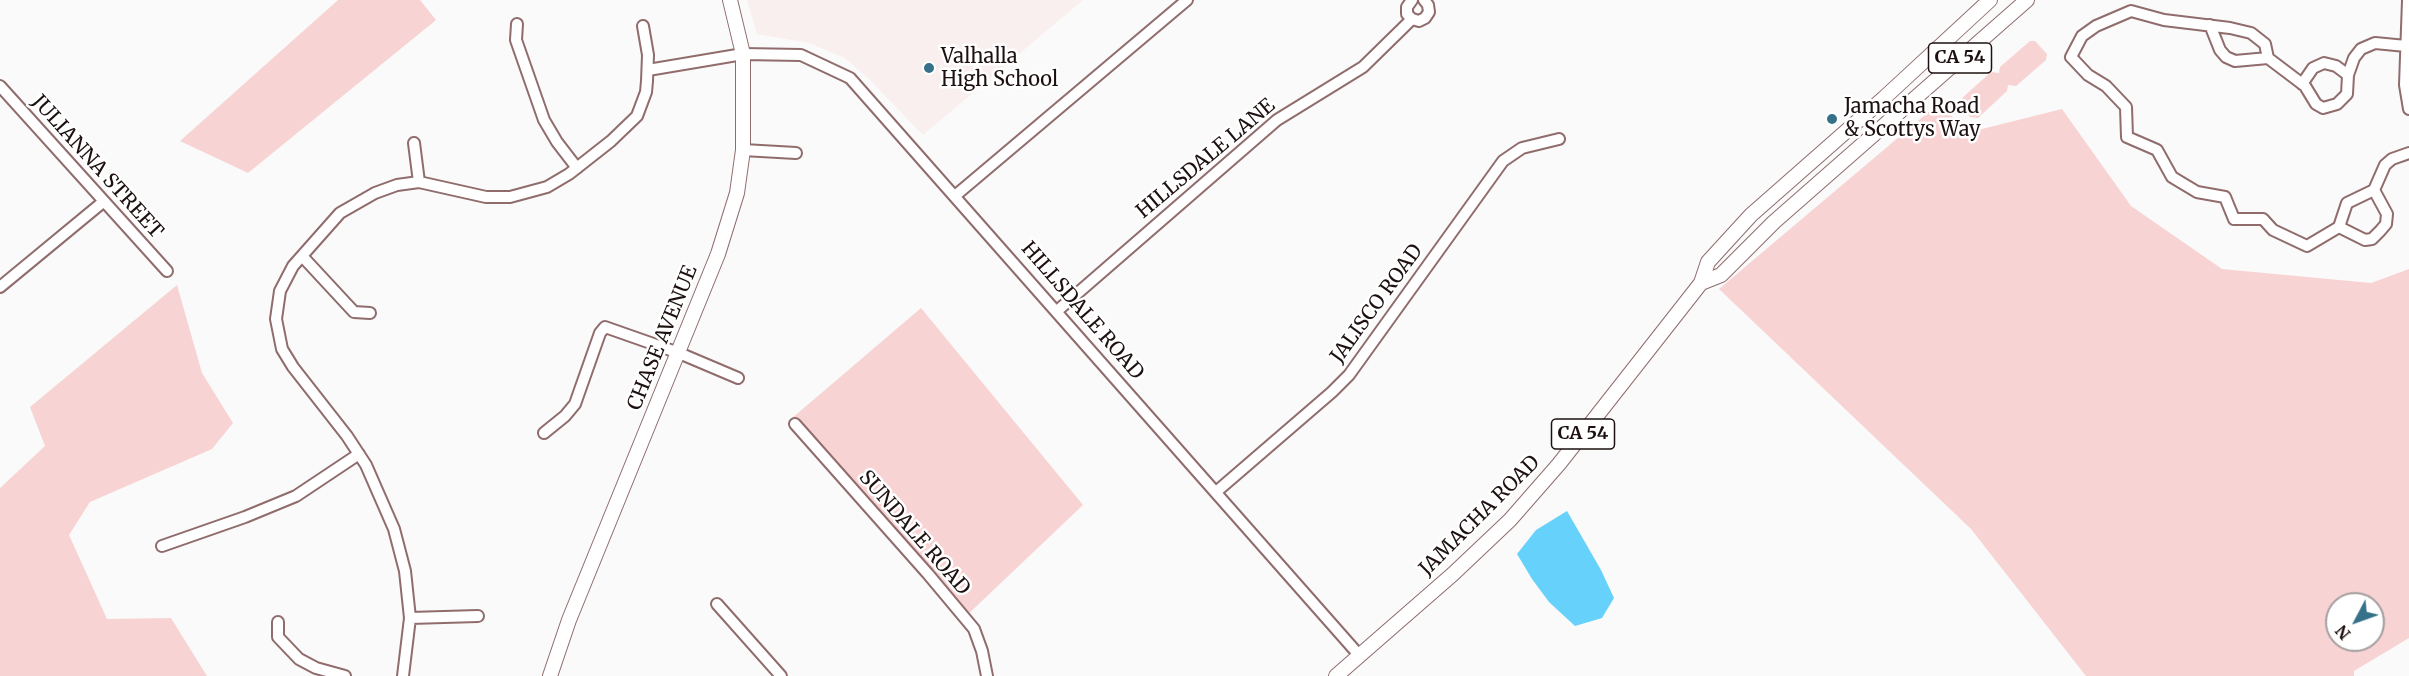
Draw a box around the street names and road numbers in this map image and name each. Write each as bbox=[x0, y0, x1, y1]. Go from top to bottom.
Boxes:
road number: CA 54 bbox=[1928, 43, 1992, 73]
street label: JULIANNA STREET bbox=[26, 90, 168, 244]
street label: HILLSDALE LANE bbox=[1132, 94, 1280, 224]
street label: HILLSDALE ROAD bbox=[1016, 237, 1148, 385]
street label: JALISCO ROAD bbox=[1326, 240, 1428, 368]
street label: CHASE AVENUE bbox=[623, 262, 703, 414]
road number: CA 54 bbox=[1552, 419, 1614, 449]
street label: JAMACHA ROAD bbox=[1415, 451, 1545, 581]
street label: SUNDALE ROAD bbox=[853, 466, 975, 600]

